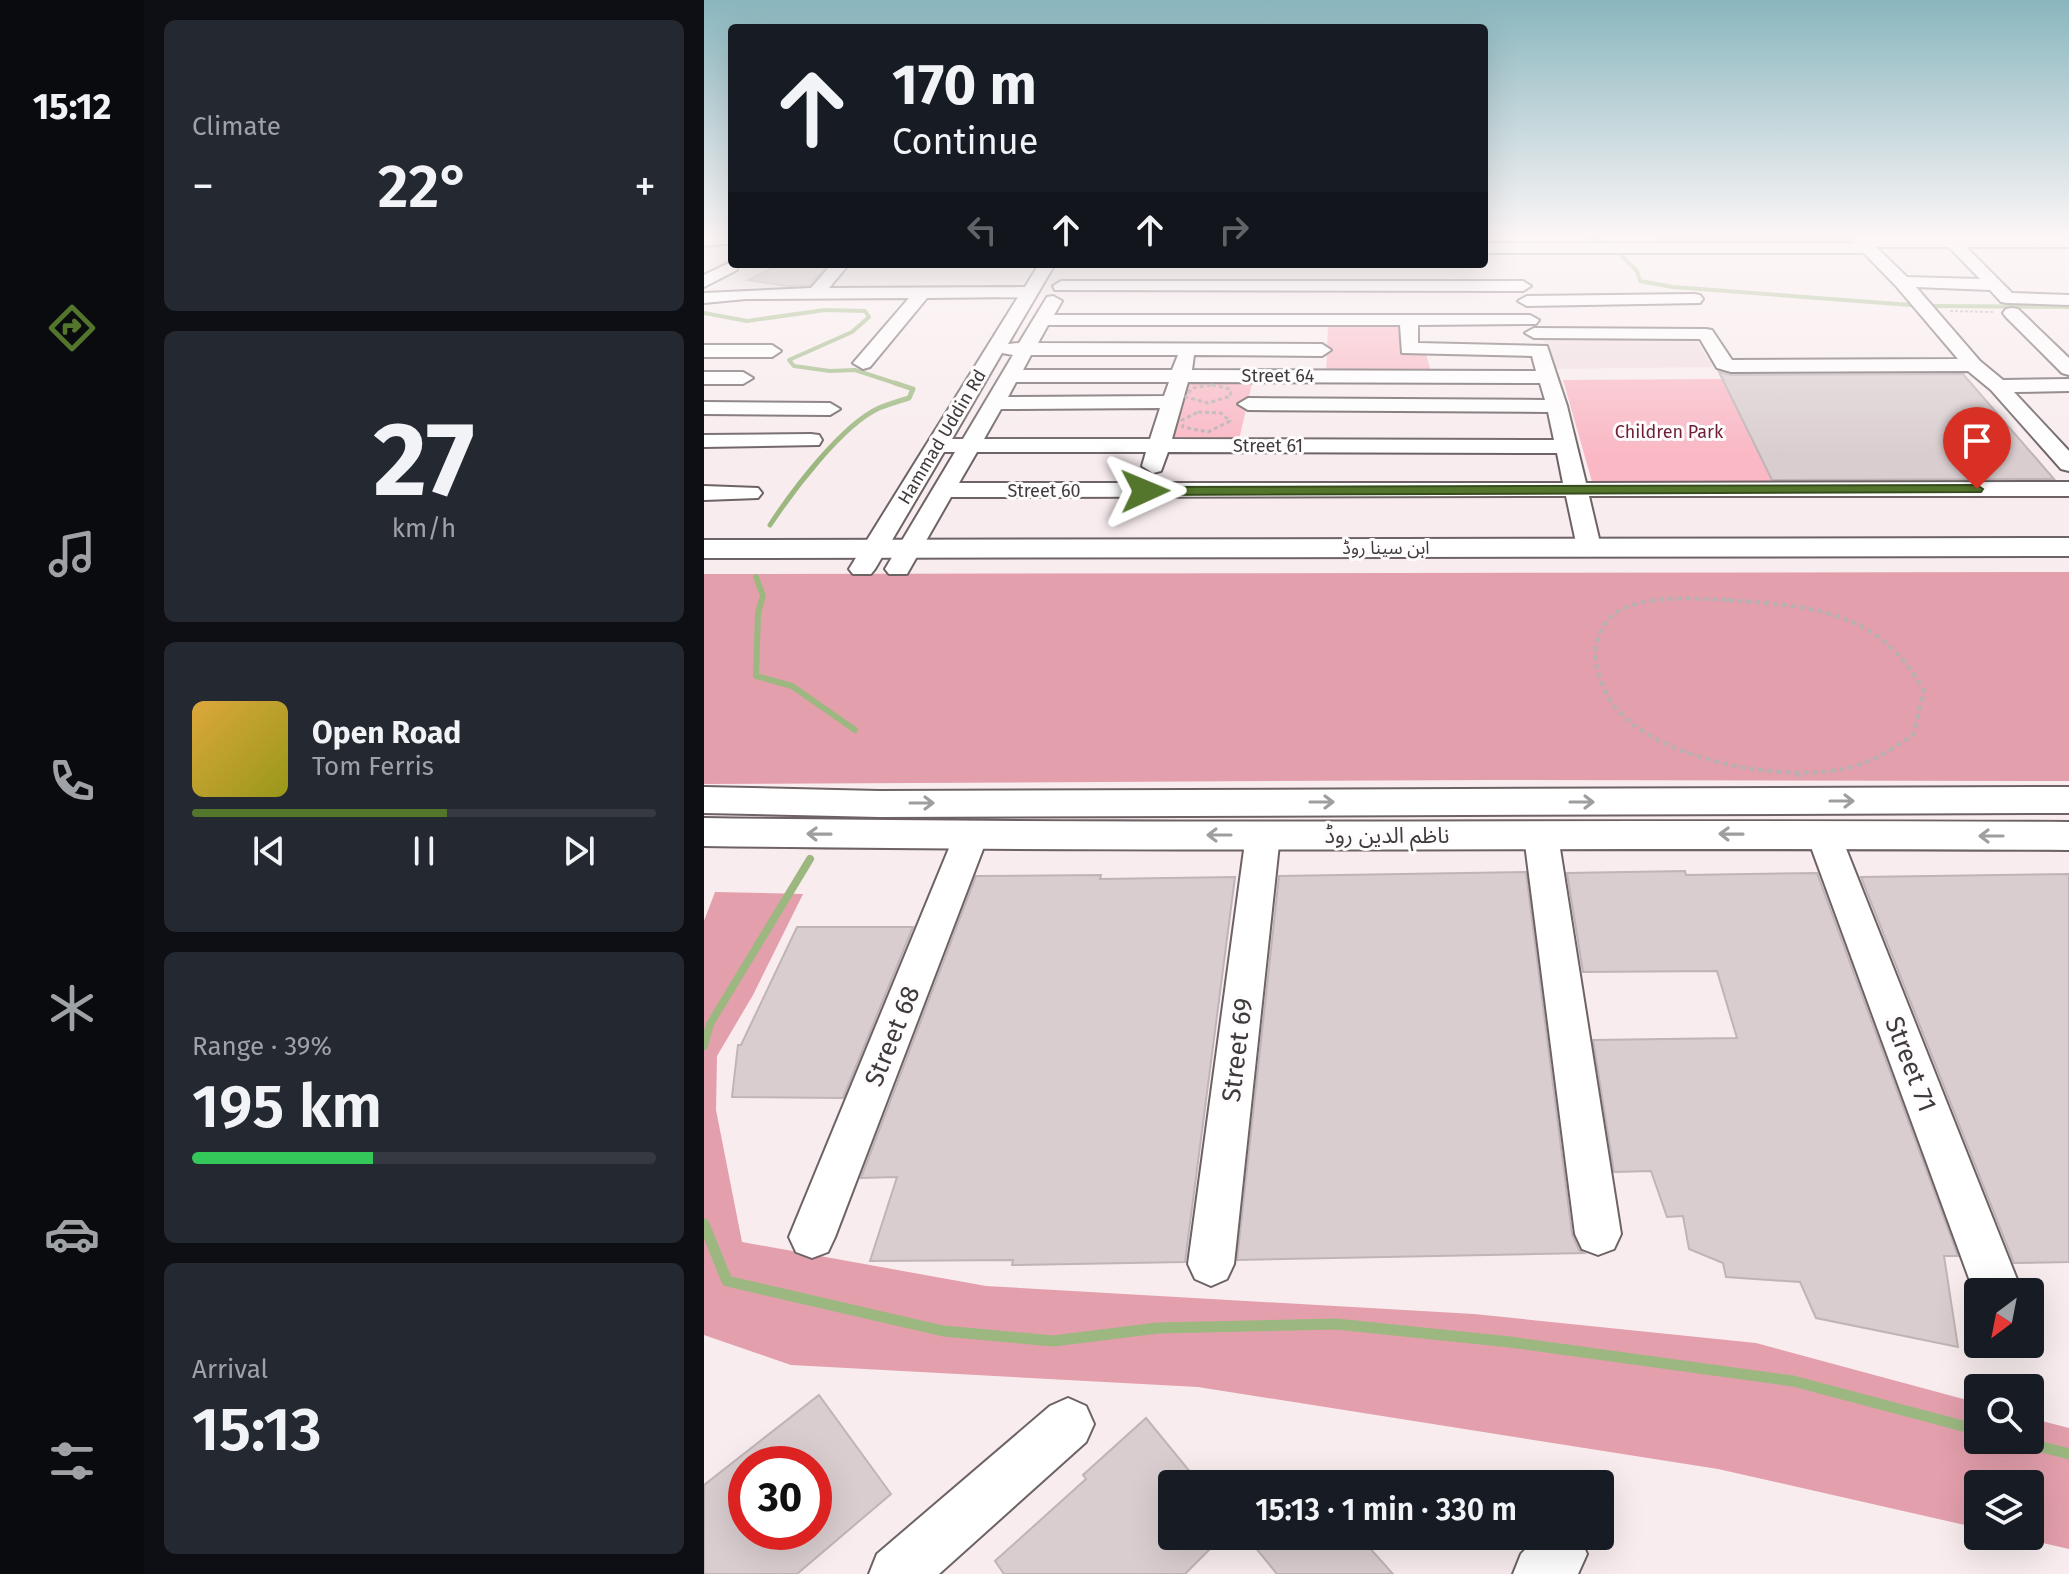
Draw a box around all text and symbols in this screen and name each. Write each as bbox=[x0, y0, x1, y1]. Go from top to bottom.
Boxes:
text: 170 m bbox=[892, 52, 1037, 119]
icon: ahead bbox=[760, 56, 864, 160]
text: 15:12 bbox=[33, 85, 111, 129]
text: Climate bbox=[192, 111, 281, 142]
text: Continue bbox=[892, 120, 1038, 164]
text: 22° bbox=[378, 151, 470, 223]
text: − bbox=[192, 160, 214, 213]
text: + bbox=[634, 160, 656, 213]
icon: left bbox=[960, 208, 1004, 252]
icon: ahead bbox=[1044, 208, 1088, 252]
icon: ahead bbox=[1128, 208, 1172, 252]
icon: right bbox=[1212, 208, 1256, 252]
icon: directions bbox=[44, 300, 100, 356]
street label: Street 64 bbox=[1242, 365, 1315, 387]
street label: Hammad Uddin Rd bbox=[893, 366, 991, 508]
text: 27 bbox=[373, 398, 475, 523]
pin bbox=[1943, 407, 2011, 489]
icon: arrive bbox=[1955, 419, 1999, 463]
park label: Children Park bbox=[1615, 421, 1724, 443]
street label: Street 61 bbox=[1233, 435, 1303, 457]
position arrow bbox=[1103, 449, 1187, 533]
street label: Street 60 bbox=[1007, 480, 1081, 502]
text: km/h bbox=[392, 513, 456, 544]
icon: music bbox=[44, 526, 100, 582]
street label: ابن سینا روڈ bbox=[1342, 537, 1430, 559]
text: Open Road bbox=[312, 715, 461, 751]
text: Tom Ferris bbox=[312, 751, 434, 782]
icon: phone bbox=[44, 753, 100, 809]
one-way arrow bbox=[1828, 793, 1855, 809]
one-way arrow bbox=[1308, 794, 1335, 810]
one-way arrow bbox=[1568, 794, 1595, 810]
one-way arrow bbox=[908, 795, 935, 811]
street label: ناظم الدین روڈ bbox=[1325, 822, 1449, 852]
one-way arrow bbox=[806, 826, 833, 841]
one-way arrow bbox=[1206, 827, 1233, 843]
one-way arrow bbox=[1718, 827, 1745, 842]
one-way arrow bbox=[1978, 828, 2005, 844]
icon: previous bbox=[247, 829, 291, 873]
icon: pause bbox=[402, 829, 446, 873]
icon: next bbox=[557, 829, 601, 873]
icon: climate bbox=[44, 980, 100, 1036]
street label: Street 68 bbox=[858, 981, 927, 1091]
street label: Street 69 bbox=[1216, 996, 1259, 1104]
street label: Street 71 bbox=[1878, 1012, 1943, 1116]
text: Range · 39% bbox=[192, 1031, 332, 1062]
text: 195 km bbox=[192, 1071, 382, 1143]
icon: car bbox=[44, 1206, 100, 1262]
north arrow bbox=[1964, 1278, 2044, 1358]
map controls bbox=[1964, 1278, 2044, 1550]
text: Arrival bbox=[192, 1354, 268, 1385]
button: search bbox=[1964, 1374, 2044, 1454]
text: 15:13 bbox=[192, 1394, 322, 1466]
icon: filters bbox=[44, 1433, 100, 1489]
speed limit sign: 30 bbox=[728, 1446, 832, 1550]
button: layers bbox=[1964, 1470, 2044, 1550]
text: 15:13 · 1 min · 330 m bbox=[1255, 1492, 1517, 1528]

